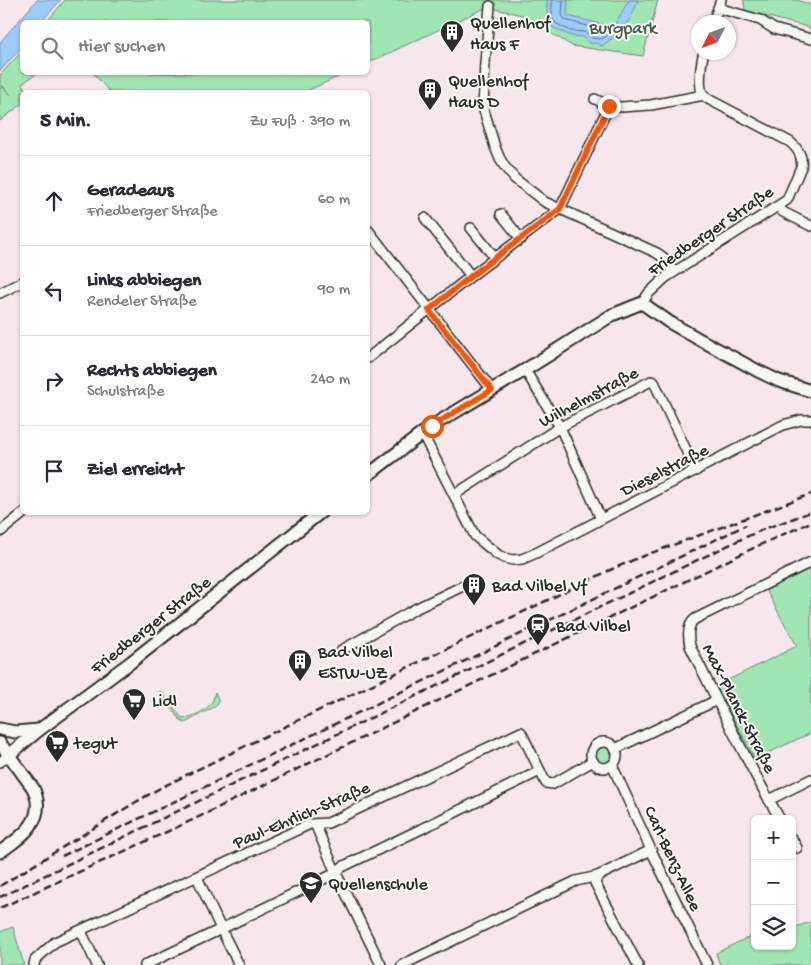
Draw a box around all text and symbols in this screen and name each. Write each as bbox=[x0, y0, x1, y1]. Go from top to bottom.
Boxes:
place label: Quellenhof Haus F bbox=[470, 14, 552, 56]
north arrow bbox=[691, 15, 736, 60]
building icon: Quellenhof Haus F bbox=[439, 19, 465, 53]
park label: Burgpark bbox=[588, 19, 659, 40]
search box bbox=[20, 20, 370, 75]
icon: search bbox=[38, 34, 66, 62]
text: Hier suchen bbox=[78, 36, 165, 59]
place label: Quellenhof Haus D bbox=[448, 72, 530, 114]
building icon: Quellenhof Haus D bbox=[417, 77, 443, 111]
route end bbox=[598, 95, 621, 118]
text: 5 Min. bbox=[40, 110, 92, 135]
text: Zu Fuß · 390 m bbox=[250, 113, 350, 132]
text: Geradeaus bbox=[87, 180, 173, 203]
street label: Friedberger Straße bbox=[644, 182, 779, 282]
icon: ahead bbox=[40, 187, 68, 215]
text: 60 m bbox=[318, 191, 350, 210]
text: Friedberger Straße bbox=[87, 203, 218, 222]
text: Links abbiegen bbox=[87, 270, 201, 293]
icon: left bbox=[40, 277, 68, 305]
text: 90 m bbox=[318, 281, 350, 300]
text: Rendeler Straße bbox=[87, 293, 197, 312]
text: Rechts abbiegen bbox=[87, 360, 217, 383]
street label: Wilhelmstraße bbox=[536, 363, 643, 433]
icon: right bbox=[40, 367, 68, 395]
text: 240 m bbox=[310, 371, 350, 390]
text: Schulstraße bbox=[87, 383, 164, 402]
route start bbox=[421, 415, 444, 438]
street label: Dieselstraße bbox=[617, 440, 713, 503]
icon: arrive bbox=[40, 457, 68, 485]
text: Ziel erreicht bbox=[87, 459, 184, 482]
street label: Friedberger Straße bbox=[86, 572, 216, 680]
building icon: Bad Vilbel Vf bbox=[461, 572, 487, 606]
place label: Bad Vilbel Vf bbox=[491, 577, 588, 598]
station icon: Bad Vilbel bbox=[525, 612, 551, 646]
place label: Bad Vilbel bbox=[555, 617, 631, 638]
street label: Max-Planck-Straße bbox=[696, 641, 780, 778]
place label: Bad Vilbel ESTW-UZ bbox=[317, 643, 393, 685]
building icon: Bad Vilbel ESTW-UZ bbox=[287, 648, 313, 682]
supermarket icon: Lidl bbox=[121, 687, 147, 721]
place label: Lidl bbox=[152, 692, 177, 713]
supermarket icon: tegut bbox=[44, 729, 70, 763]
place label: tegut bbox=[73, 734, 118, 755]
street label: Paul-Ehrlich-Straße bbox=[229, 778, 374, 855]
street label: Carl-Benz-Allee bbox=[638, 803, 706, 916]
map controls bbox=[751, 815, 796, 950]
button: + bbox=[751, 815, 796, 860]
button: − bbox=[751, 860, 796, 905]
school or university icon: Quellenschule bbox=[298, 870, 324, 904]
place label: Quellenschule bbox=[328, 875, 428, 896]
button: layers bbox=[751, 905, 796, 950]

